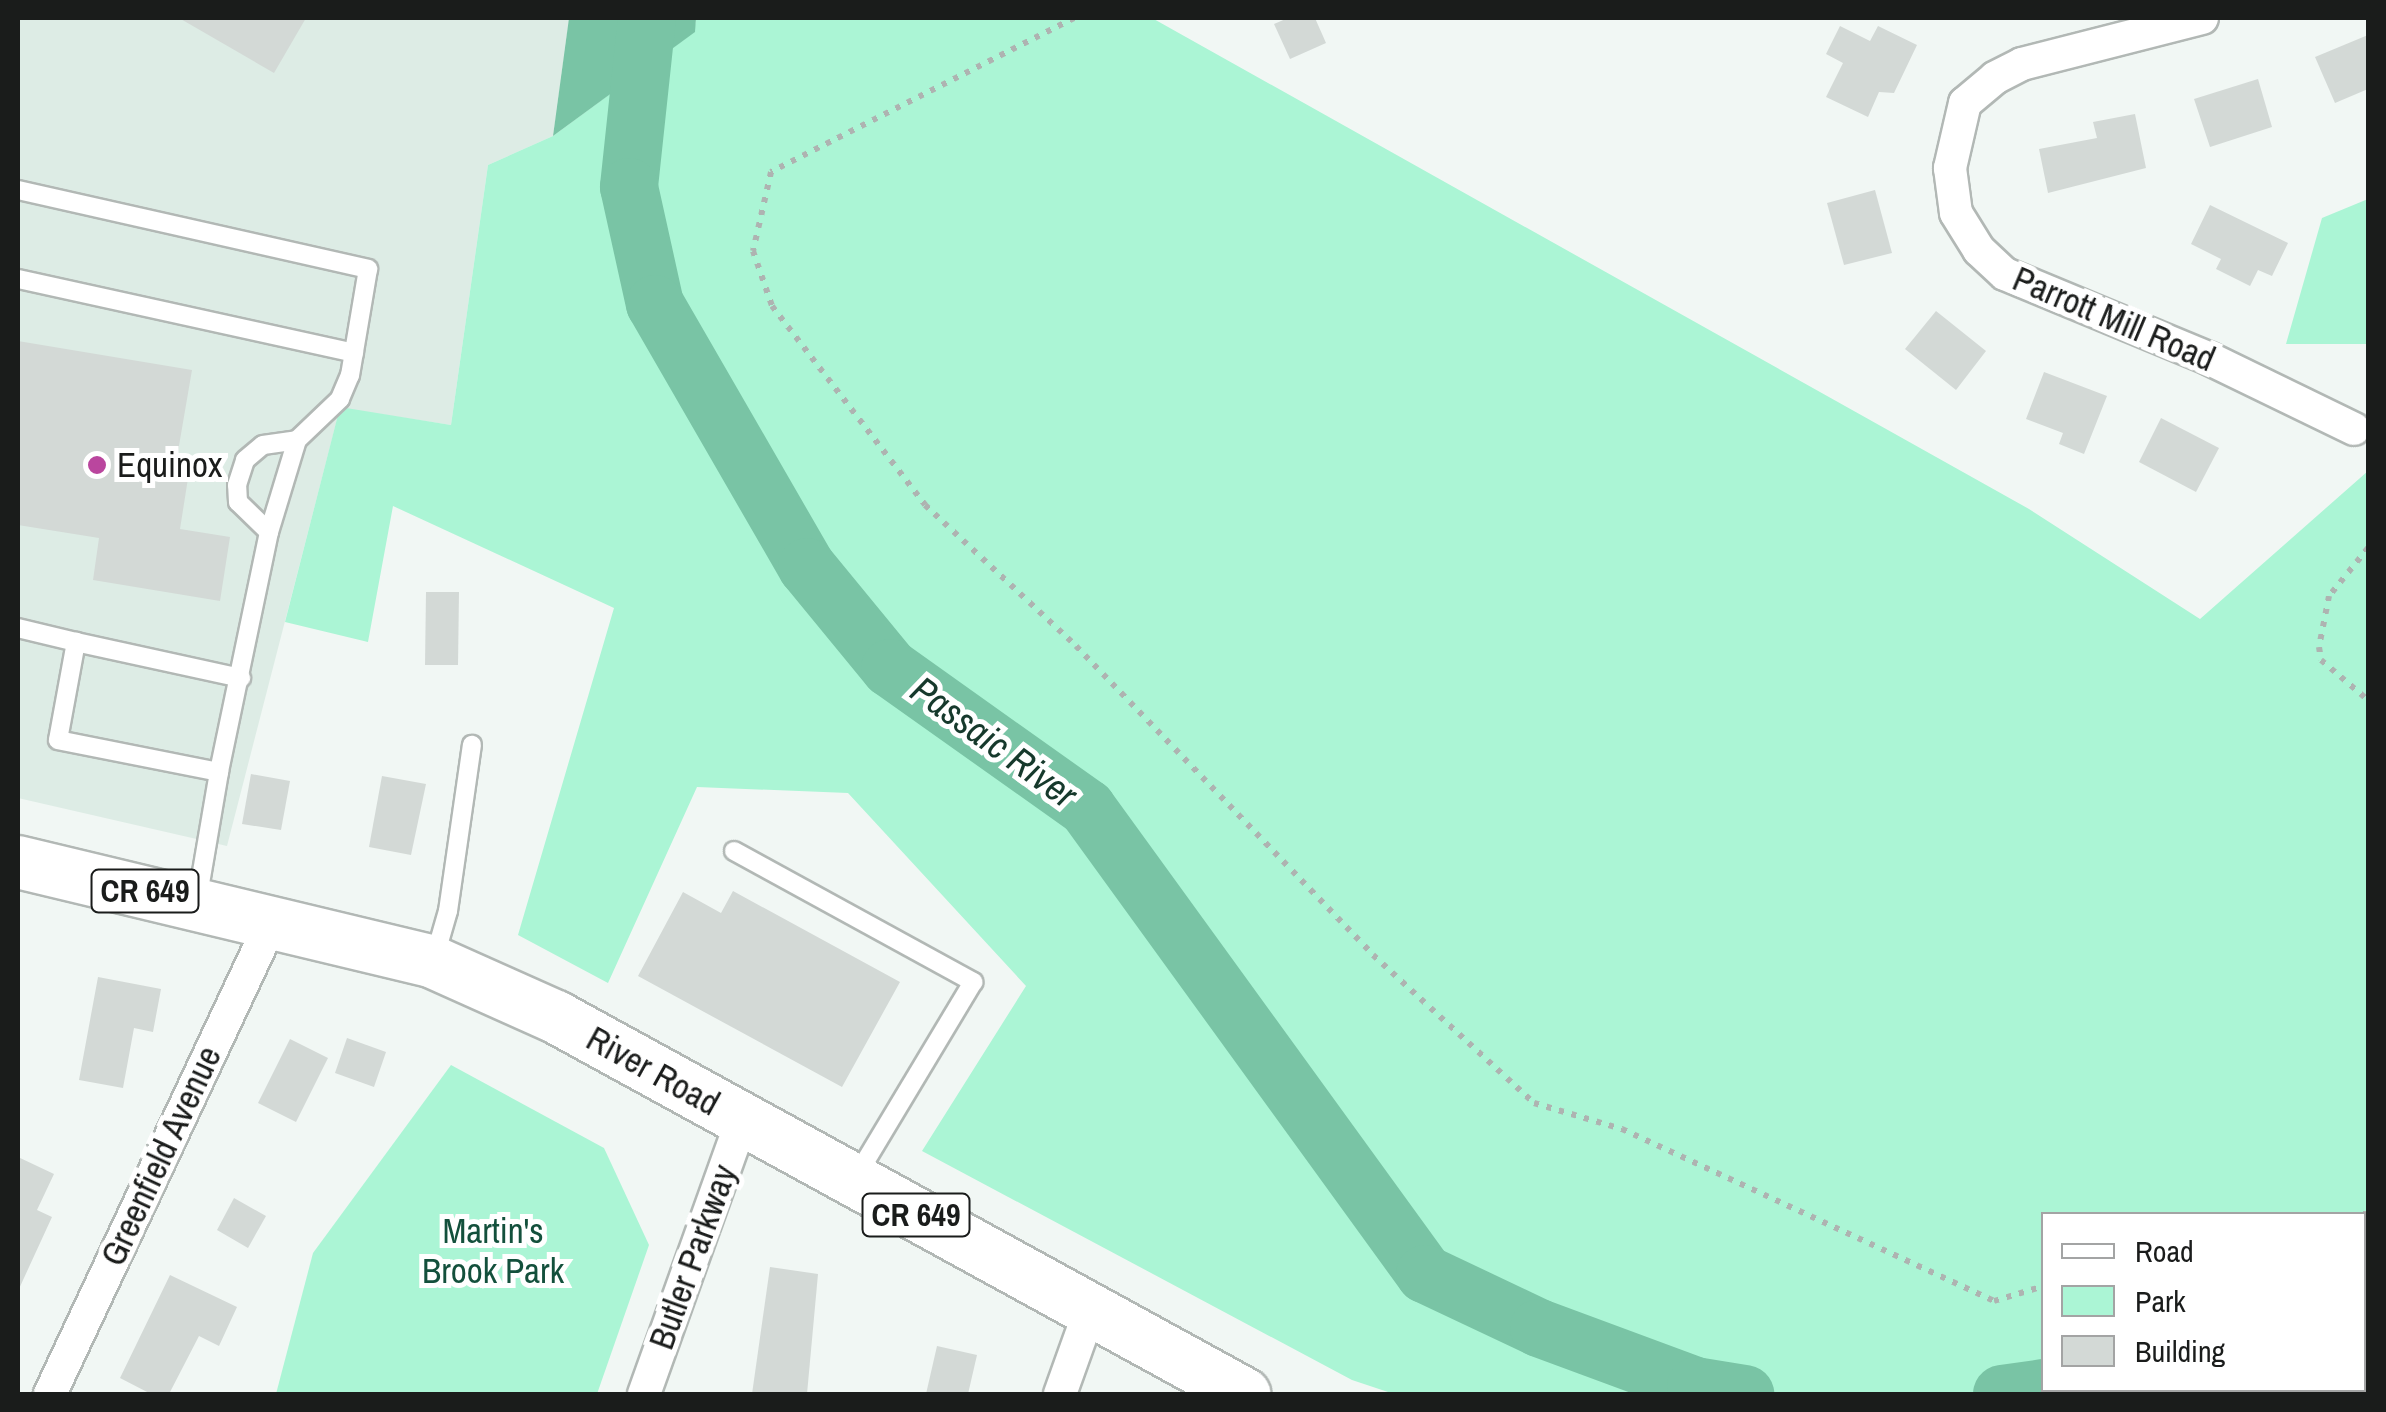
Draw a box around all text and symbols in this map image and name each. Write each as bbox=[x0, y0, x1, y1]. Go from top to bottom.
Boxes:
street label: Parrott Mill Road bbox=[2007, 258, 2221, 380]
place label: Equinox bbox=[117, 444, 222, 486]
marker: Equinox bbox=[86, 454, 108, 476]
water label: Passaic River bbox=[902, 667, 1086, 817]
road number: CR 649 bbox=[90, 864, 200, 918]
street label: River Road bbox=[579, 1017, 727, 1125]
street label: Greenfield Avenue bbox=[91, 1039, 231, 1273]
street label: Butler Parkway bbox=[640, 1159, 746, 1355]
road number: CR 649 bbox=[861, 1188, 971, 1242]
park label: Martin's Brook Park bbox=[422, 1210, 564, 1292]
legend bbox=[2041, 1212, 2366, 1392]
text: Road bbox=[2135, 1231, 2194, 1271]
text: Park bbox=[2135, 1281, 2186, 1321]
text: Building bbox=[2135, 1331, 2225, 1371]

